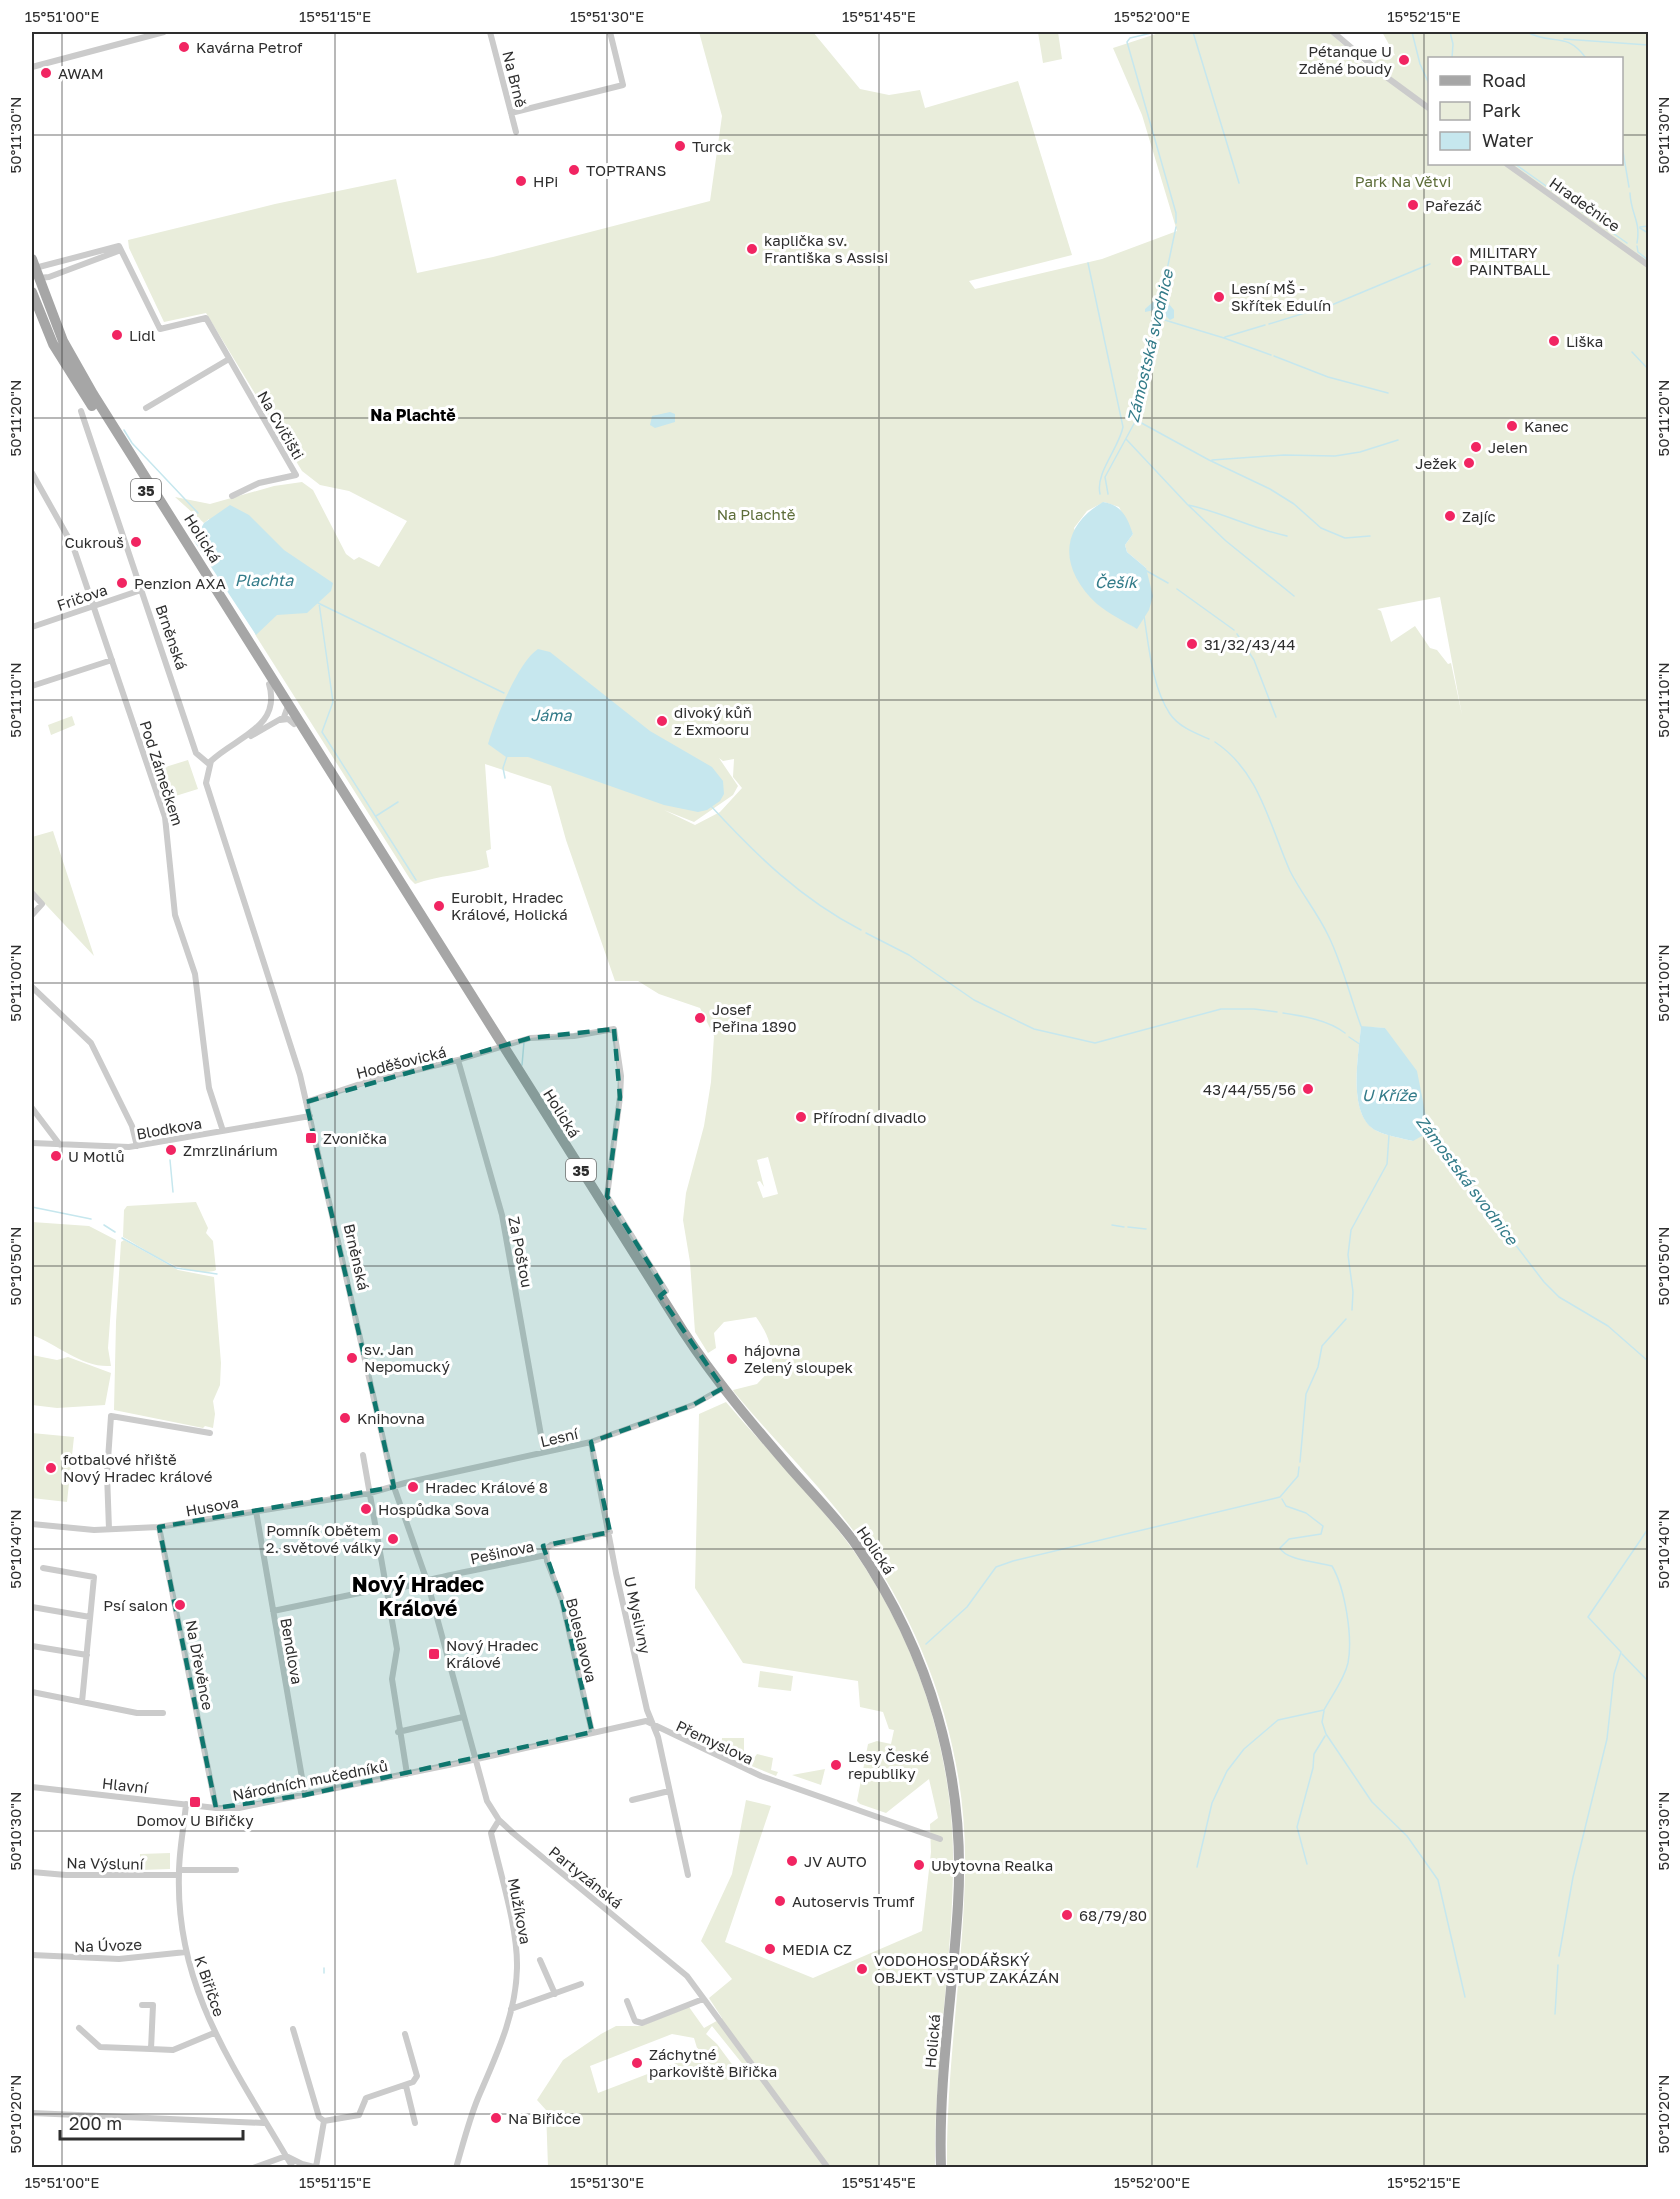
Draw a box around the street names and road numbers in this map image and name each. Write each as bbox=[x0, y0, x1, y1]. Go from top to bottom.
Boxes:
street label: Na Brně bbox=[499, 49, 531, 109]
street label: Hradečnice bbox=[1546, 173, 1624, 235]
street label: Na Cvičišti bbox=[254, 387, 308, 463]
road number: 35 bbox=[131, 479, 161, 501]
street label: Holická bbox=[181, 510, 225, 566]
street label: Fričova bbox=[54, 580, 110, 614]
street label: Brněnská bbox=[152, 602, 192, 672]
street label: Pod Zámečkem bbox=[137, 718, 187, 828]
street label: Hoděšovická bbox=[354, 1042, 448, 1082]
street label: Holická bbox=[540, 1085, 584, 1141]
street label: Blodkova bbox=[135, 1113, 203, 1143]
road number: 35 bbox=[566, 1159, 596, 1181]
street label: Za Poštou bbox=[505, 1215, 537, 1289]
street label: Brněnská bbox=[341, 1222, 373, 1292]
street label: Lesní bbox=[538, 1424, 581, 1450]
street label: Husova bbox=[184, 1492, 240, 1520]
street label: Holická bbox=[853, 1522, 899, 1578]
street label: Pešinova bbox=[468, 1536, 536, 1568]
street label: U Myslivny bbox=[621, 1575, 655, 1656]
street label: Boleslavova bbox=[563, 1596, 601, 1684]
street label: Bendlova bbox=[277, 1616, 307, 1686]
street label: Na Dřevěnce bbox=[182, 1618, 218, 1712]
street label: Přemyslova bbox=[673, 1716, 757, 1768]
street label: Národních mučedníků bbox=[231, 1756, 389, 1804]
street label: Hlavní bbox=[101, 1774, 150, 1796]
street label: Partyzánská bbox=[546, 1842, 626, 1912]
street label: Na Výsluní bbox=[66, 1853, 145, 1873]
street label: Mužíkova bbox=[505, 1876, 535, 1946]
street label: Na Úvoze bbox=[74, 1935, 143, 1955]
street label: K Biřičce bbox=[191, 1953, 229, 2019]
street label: Holická bbox=[921, 2013, 943, 2069]

